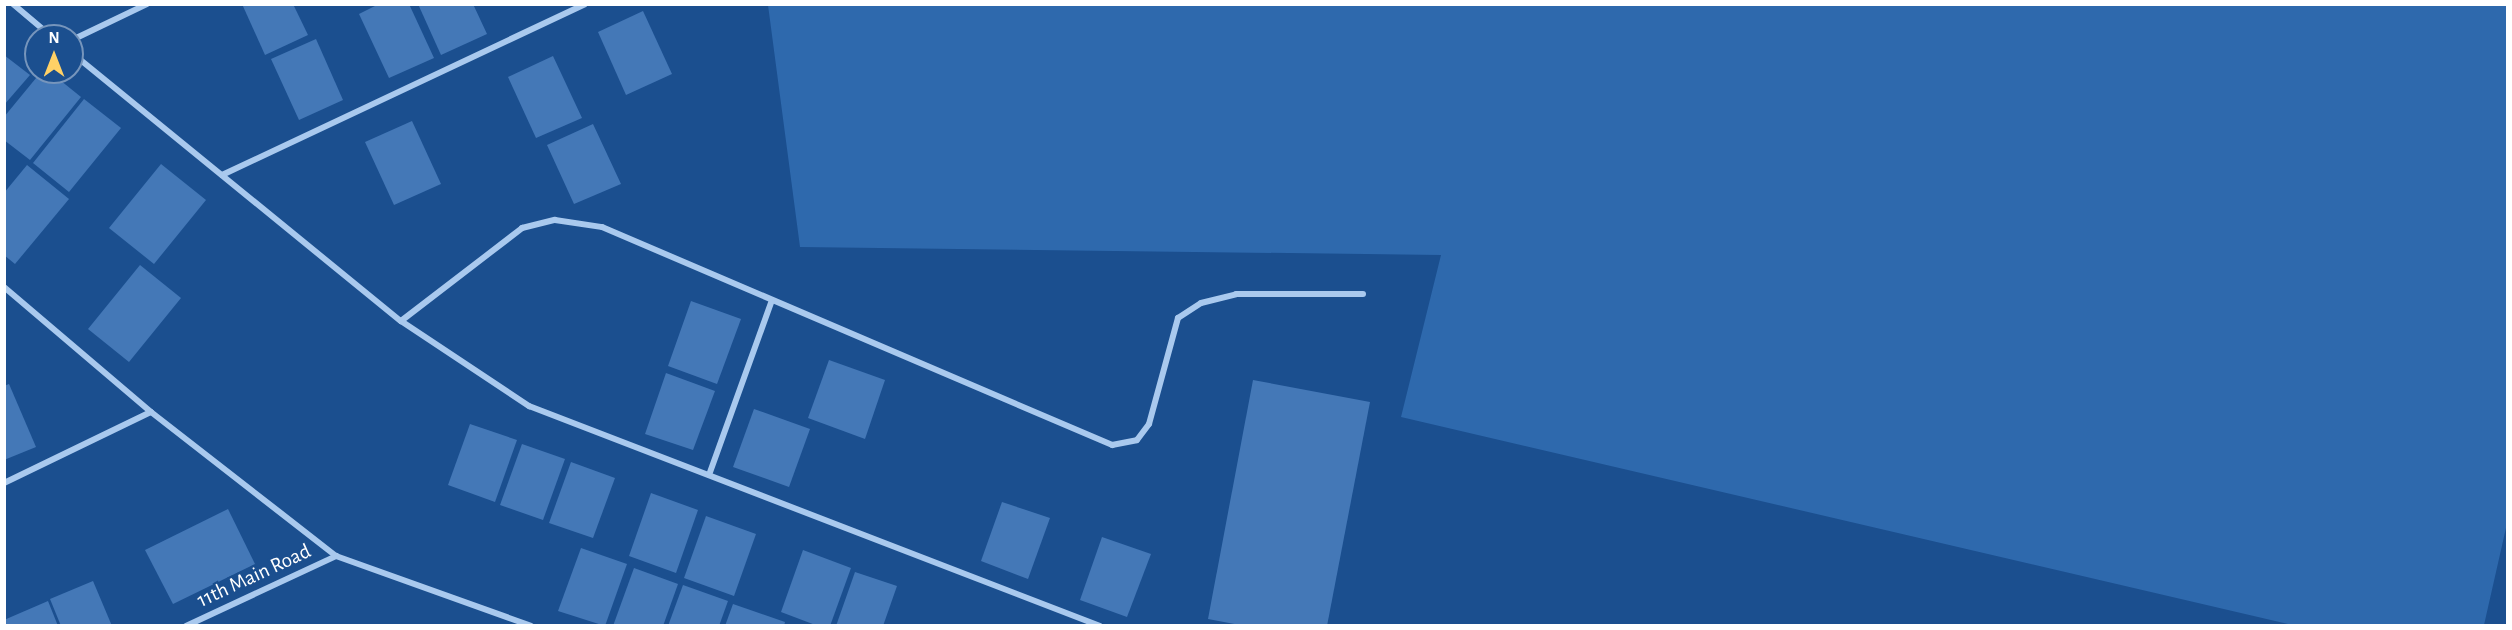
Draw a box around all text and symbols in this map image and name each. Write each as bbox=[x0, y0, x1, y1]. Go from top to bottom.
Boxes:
north arrow bbox=[24, 24, 84, 84]
text: N bbox=[48, 30, 60, 46]
street label: 11th Main Road bbox=[193, 539, 315, 613]

